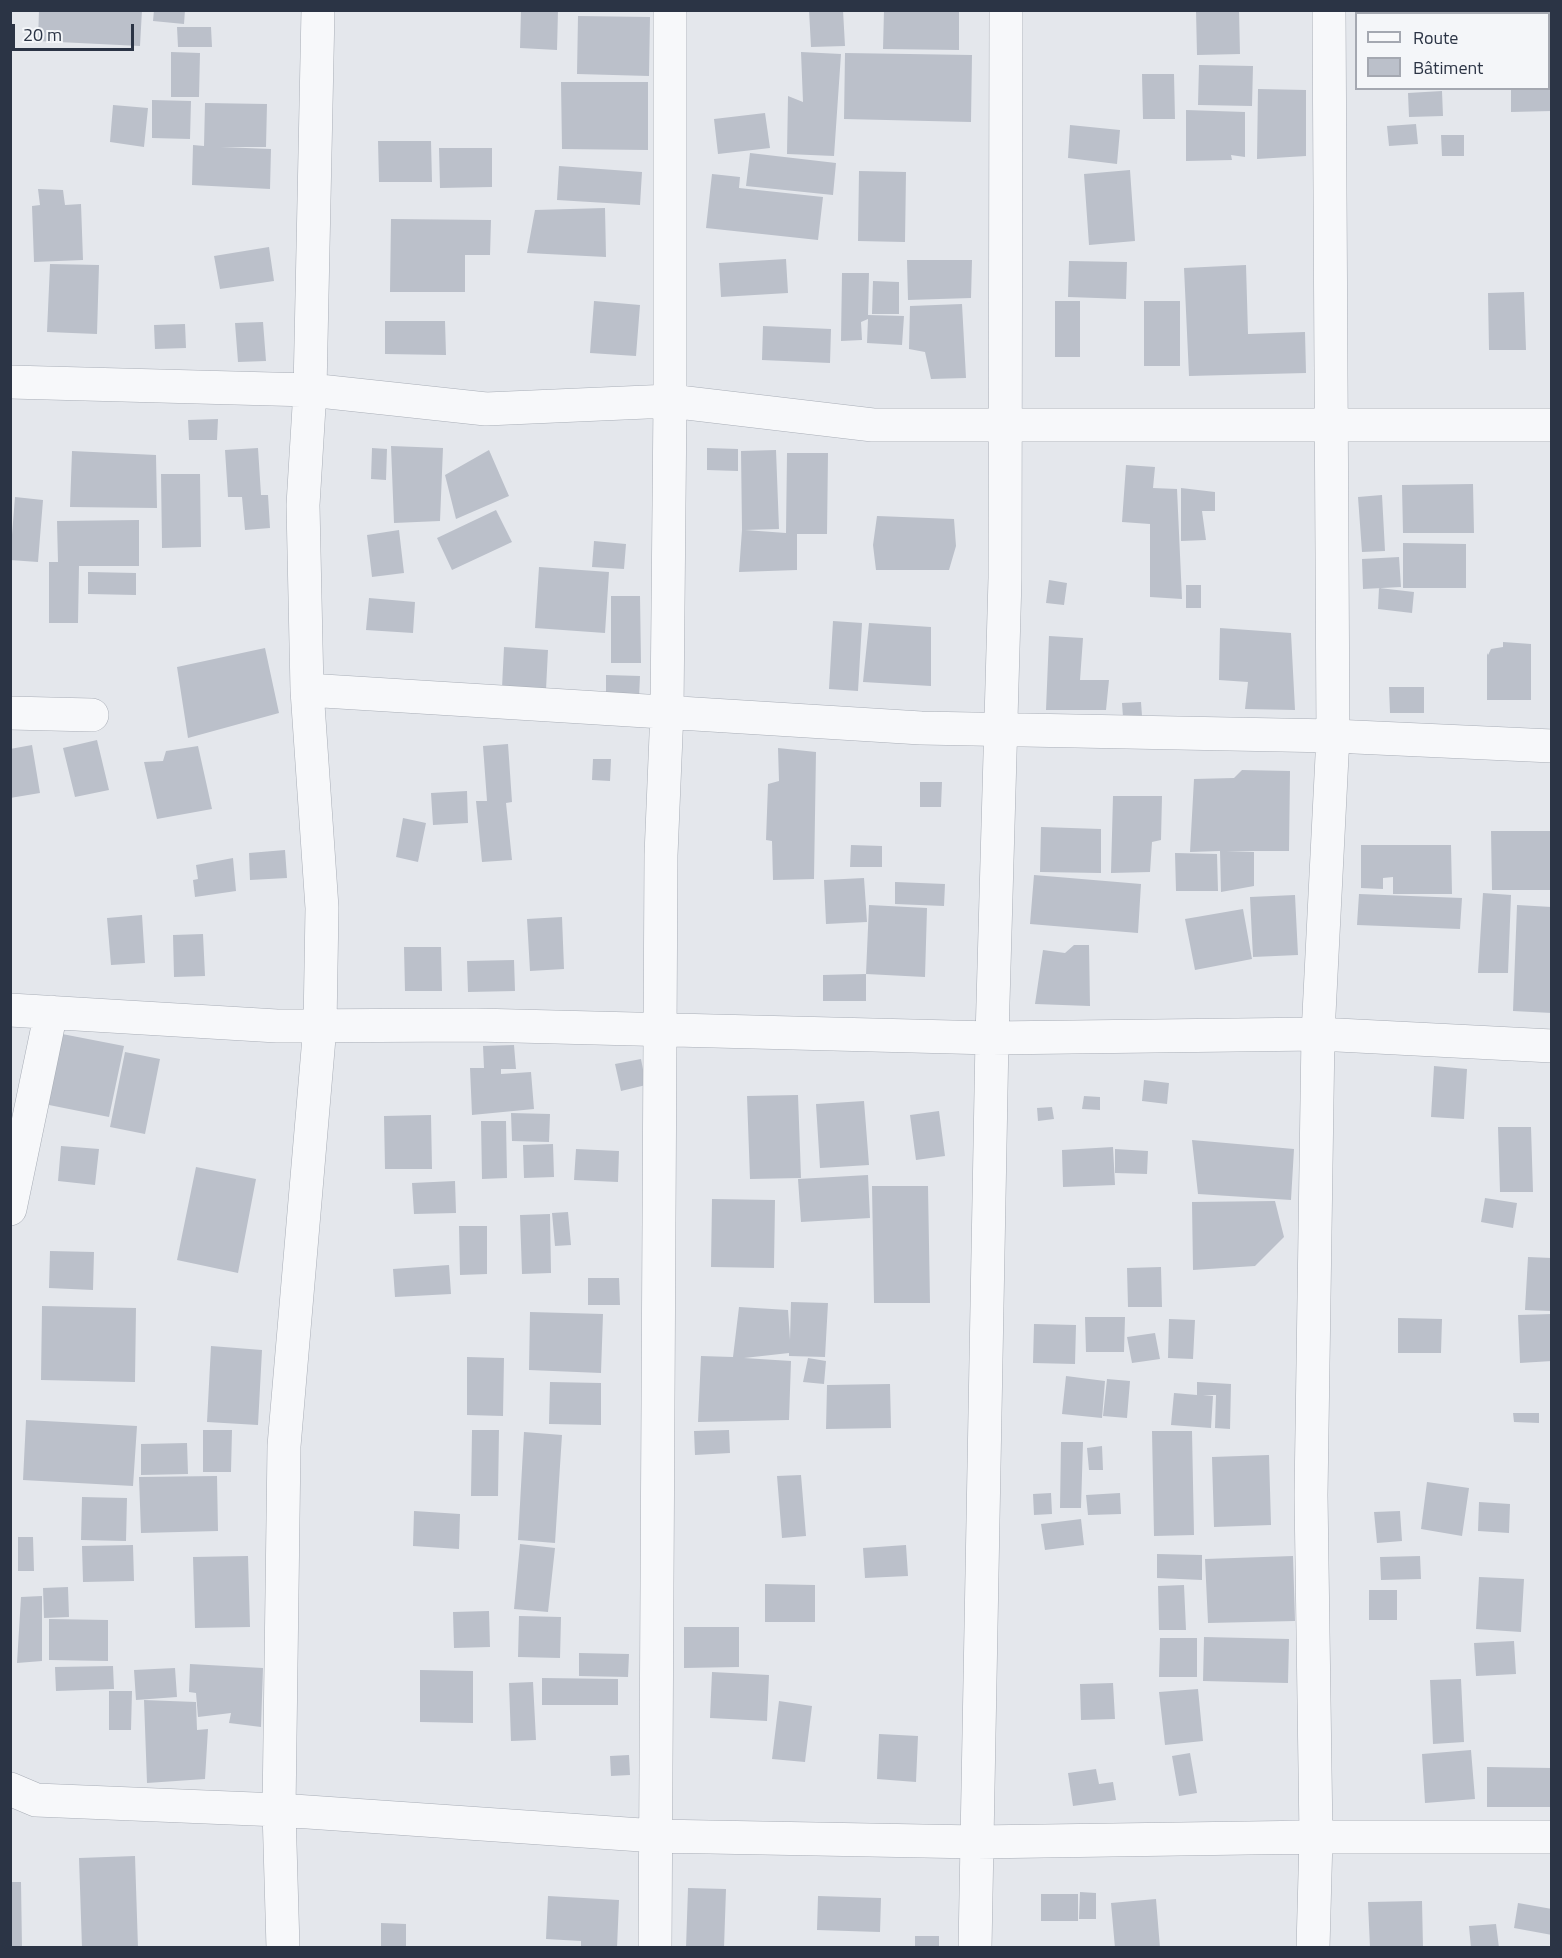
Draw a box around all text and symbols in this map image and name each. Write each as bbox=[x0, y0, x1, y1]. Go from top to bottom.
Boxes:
scale bar bbox=[15, 12, 136, 50]
legend bbox=[1355, 12, 1550, 90]
text: 20 m bbox=[23, 21, 62, 48]
text: Route bbox=[1413, 24, 1458, 51]
text: Bâtiment bbox=[1413, 54, 1483, 81]

